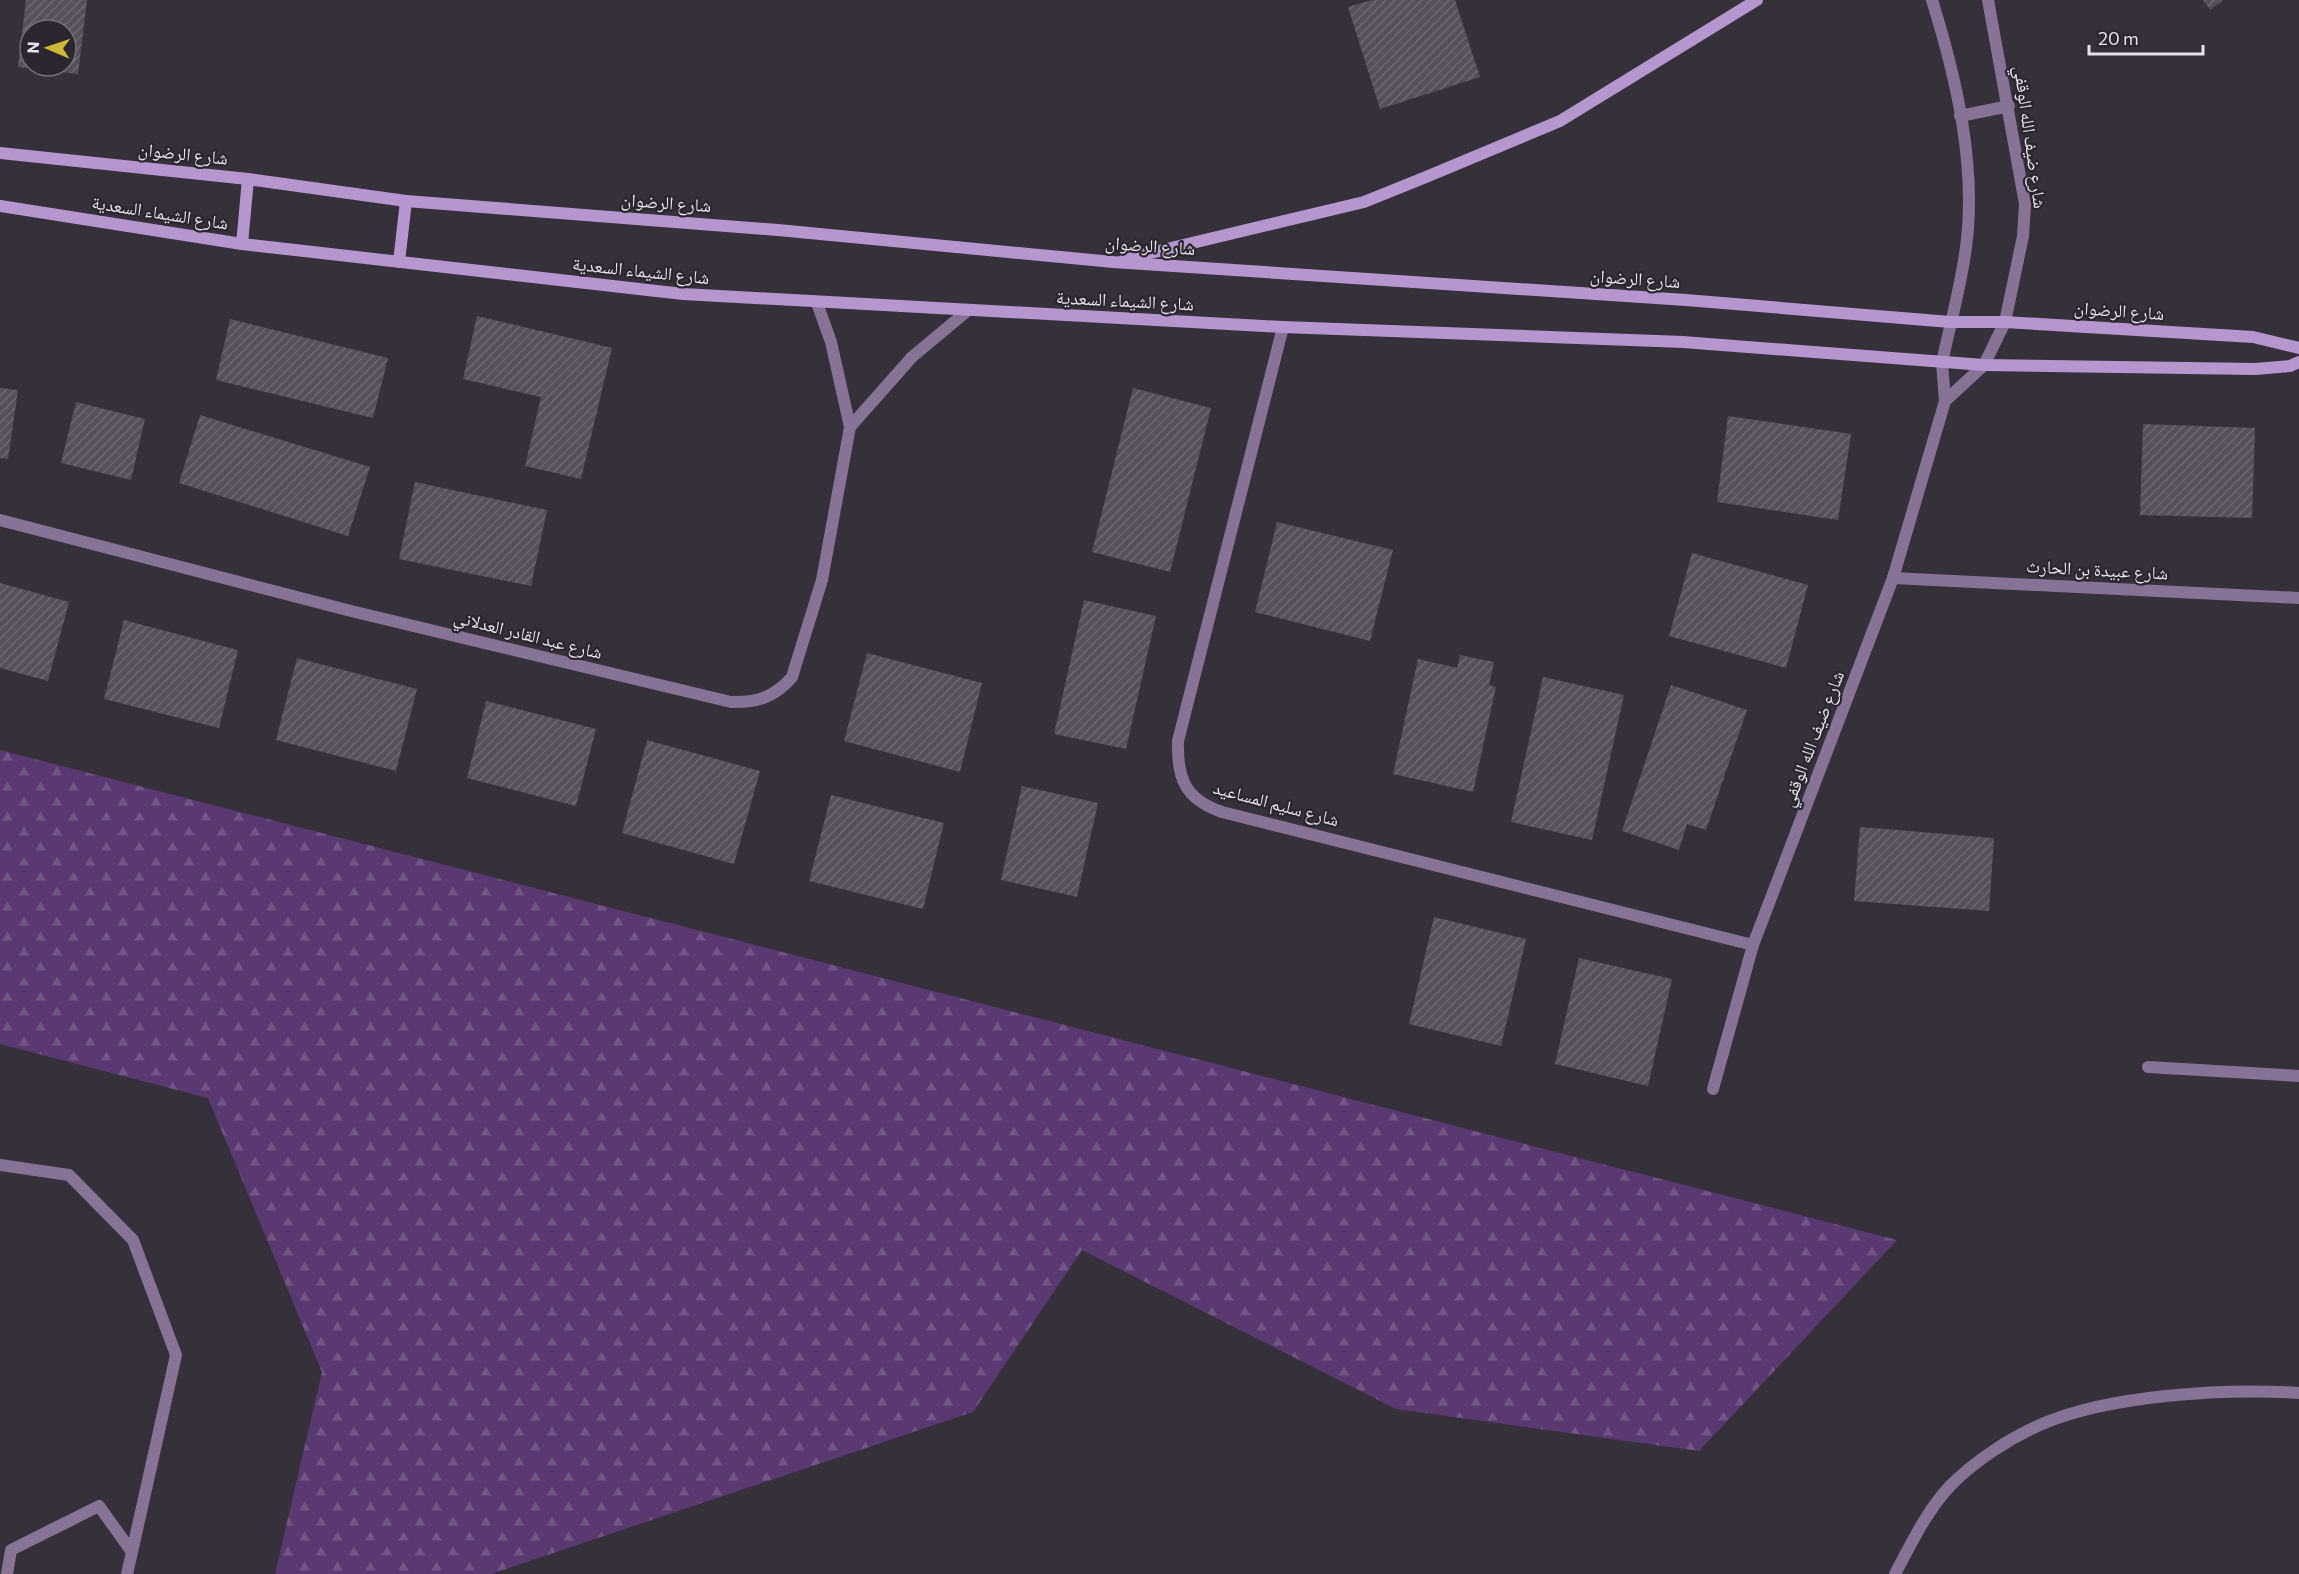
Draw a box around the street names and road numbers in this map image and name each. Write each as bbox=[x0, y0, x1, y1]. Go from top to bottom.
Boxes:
street label: شارع ضيف الله الوقفي bbox=[2006, 64, 2052, 210]
street label: شارع الرضوان bbox=[137, 137, 229, 170]
street label: شارع الرضوان bbox=[620, 188, 712, 217]
street label: شارع الشيماء السعدية bbox=[90, 190, 230, 235]
street label: شارع الرضوان bbox=[1104, 231, 1196, 260]
street label: شارع الشيماء السعدية bbox=[571, 252, 711, 289]
street label: شارع الرضوان bbox=[1589, 264, 1681, 293]
street label: شارع الشيماء السعدية bbox=[1056, 285, 1194, 316]
street label: شارع الرضوان bbox=[2073, 296, 2165, 325]
street label: شارع عبيدة بن الحارث bbox=[2025, 554, 2169, 585]
street label: شارع عبد القادر العدلاني bbox=[451, 605, 605, 668]
street label: شارع ضيف الله الوقفي bbox=[1776, 667, 1852, 811]
street label: شارع سليم المساعيد bbox=[1210, 776, 1342, 832]

